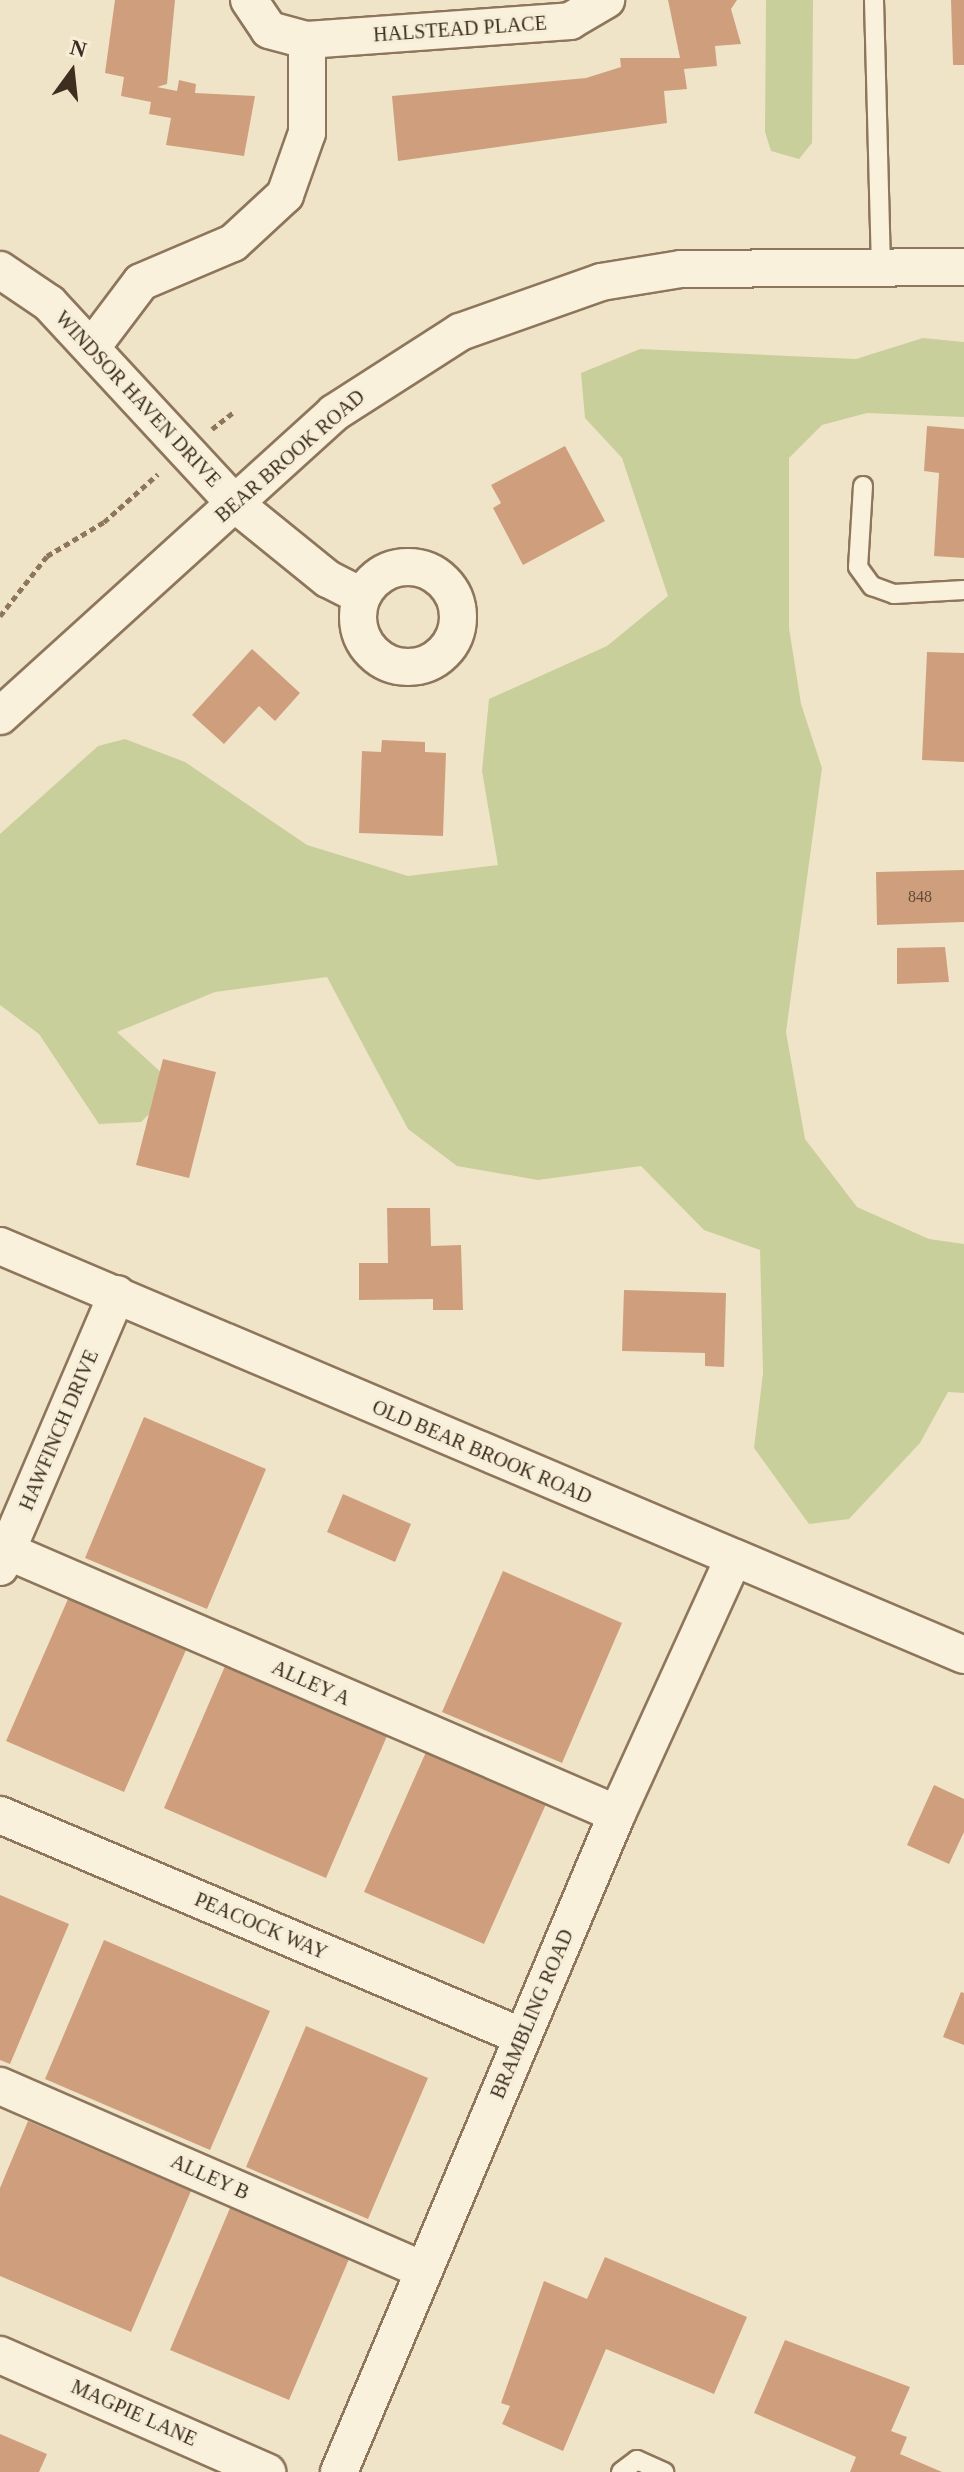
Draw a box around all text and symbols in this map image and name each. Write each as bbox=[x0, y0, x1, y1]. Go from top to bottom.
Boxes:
street label: HALSTEAD PLACE bbox=[372, 11, 548, 47]
north arrow bbox=[32, 32, 112, 112]
text: N bbox=[67, 34, 89, 62]
street label: WINDSOR HAVEN DRIVE bbox=[50, 306, 226, 492]
street label: BEAR BROOK ROAD bbox=[210, 385, 370, 527]
house number: 848 bbox=[908, 887, 932, 907]
street label: HAWFINCH DRIVE bbox=[14, 1346, 104, 1514]
street label: OLD BEAR BROOK ROAD bbox=[369, 1395, 595, 1509]
street label: ALLEY A bbox=[267, 1655, 355, 1711]
street label: PEACOCK WAY bbox=[191, 1887, 331, 1965]
street label: BRAMBLING ROAD bbox=[485, 1926, 579, 2102]
street label: ALLEY B bbox=[167, 2149, 253, 2205]
street label: MAGPIE LANE bbox=[67, 2375, 201, 2451]

